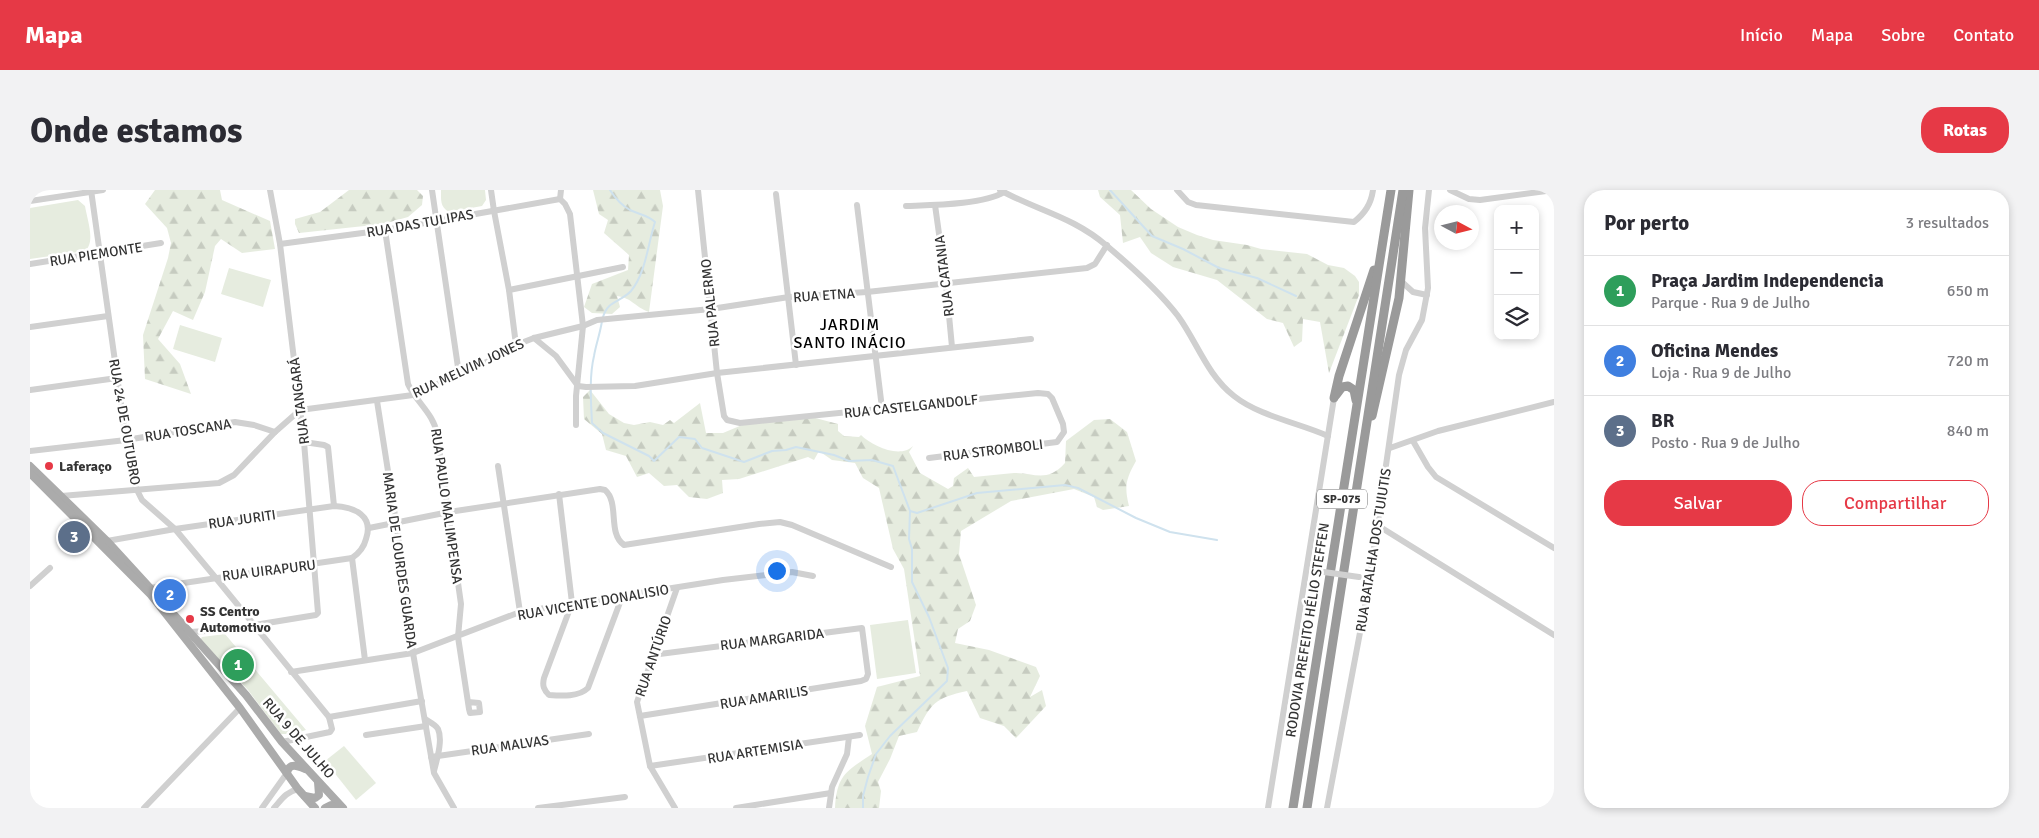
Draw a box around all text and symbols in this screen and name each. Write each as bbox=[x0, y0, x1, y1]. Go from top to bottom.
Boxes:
text: Mapa bbox=[25, 20, 83, 50]
text: Início bbox=[1740, 24, 1783, 46]
text: Mapa bbox=[1811, 24, 1853, 46]
text: Sobre bbox=[1881, 24, 1925, 46]
text: Contato bbox=[1953, 24, 2014, 46]
button: Rotas bbox=[1921, 107, 2009, 153]
text: Onde estamos bbox=[30, 109, 242, 152]
north arrow bbox=[1434, 205, 1479, 250]
map controls bbox=[1494, 205, 1539, 340]
button: + bbox=[1494, 205, 1539, 250]
street label: RUA DAS TULIPAS bbox=[365, 206, 475, 241]
text: Por perto bbox=[1604, 210, 1689, 236]
text: 3 resultados bbox=[1906, 213, 1989, 233]
street label: RUA CATANIA bbox=[931, 234, 958, 318]
street label: RUA PIEMONTE bbox=[48, 239, 144, 270]
button: − bbox=[1494, 250, 1539, 295]
street label: RUA PALERMO bbox=[697, 258, 724, 348]
text: Praça Jardim Independencia bbox=[1651, 269, 1884, 293]
text: 1 bbox=[1616, 281, 1624, 301]
text: 650 m bbox=[1947, 281, 1989, 301]
street label: RUA ETNA bbox=[793, 285, 856, 306]
text: Parque · Rua 9 de Julho bbox=[1651, 293, 1810, 313]
button: layers bbox=[1494, 295, 1539, 340]
district label: JARDIM SANTO INÁCIO bbox=[793, 315, 907, 353]
street label: RUA MELVIM JONES bbox=[410, 335, 527, 402]
text: Oficina Mendes bbox=[1651, 339, 1778, 363]
text: 2 bbox=[1616, 351, 1624, 371]
text: 720 m bbox=[1947, 351, 1989, 371]
street label: RUA TANGARÁ bbox=[286, 356, 313, 445]
street label: RUA 24 DE OUTUBRO bbox=[105, 358, 144, 487]
text: Loja · Rua 9 de Julho bbox=[1651, 363, 1791, 383]
street label: RUA CASTELGANDOLF bbox=[843, 391, 979, 422]
text: BR bbox=[1651, 409, 1674, 433]
street label: RUA TOSCANA bbox=[144, 415, 233, 446]
text: 3 bbox=[1616, 421, 1624, 441]
text: 840 m bbox=[1947, 421, 1989, 441]
street label: RUA PAULO MALIMPENSA bbox=[427, 427, 466, 585]
text: Posto · Rua 9 de Julho bbox=[1651, 433, 1800, 453]
street label: RUA STROMBOLI bbox=[942, 436, 1044, 465]
place label: Laferaço bbox=[59, 458, 112, 475]
marker: Laferaço bbox=[43, 460, 55, 472]
street label: RUA BATALHA DOS TUIUTIS bbox=[1352, 467, 1395, 633]
street label: MARIA DE LOURDES GUARDA bbox=[379, 471, 420, 650]
button: Salvar bbox=[1604, 480, 1792, 526]
button: Compartilhar bbox=[1802, 480, 1989, 526]
road number: SP-075 bbox=[1317, 490, 1367, 508]
street label: RUA JURITI bbox=[207, 506, 277, 533]
pin: 3 bbox=[58, 518, 90, 556]
street label: RODOVIA PREFEITO HÉLIO STEFFEN bbox=[1282, 522, 1333, 739]
street label: RUA UIRAPURU bbox=[221, 556, 317, 585]
your location bbox=[764, 558, 790, 584]
pin: 2 bbox=[154, 576, 186, 614]
street label: RUA VICENTE DONALISIO bbox=[516, 581, 670, 624]
place label: SS Centro Automotivo bbox=[200, 603, 271, 636]
marker: SS Centro Automotivo bbox=[184, 613, 196, 625]
street label: RUA ANTÚRIO bbox=[632, 613, 675, 699]
street label: RUA MARGARIDA bbox=[719, 625, 825, 654]
pin: 1 bbox=[222, 646, 254, 684]
street label: RUA AMARILIS bbox=[719, 682, 810, 713]
street label: RUA 9 DE JULHO bbox=[259, 695, 338, 782]
street label: RUA MALVAS bbox=[470, 732, 550, 759]
street label: RUA ARTEMISIA bbox=[706, 735, 804, 767]

